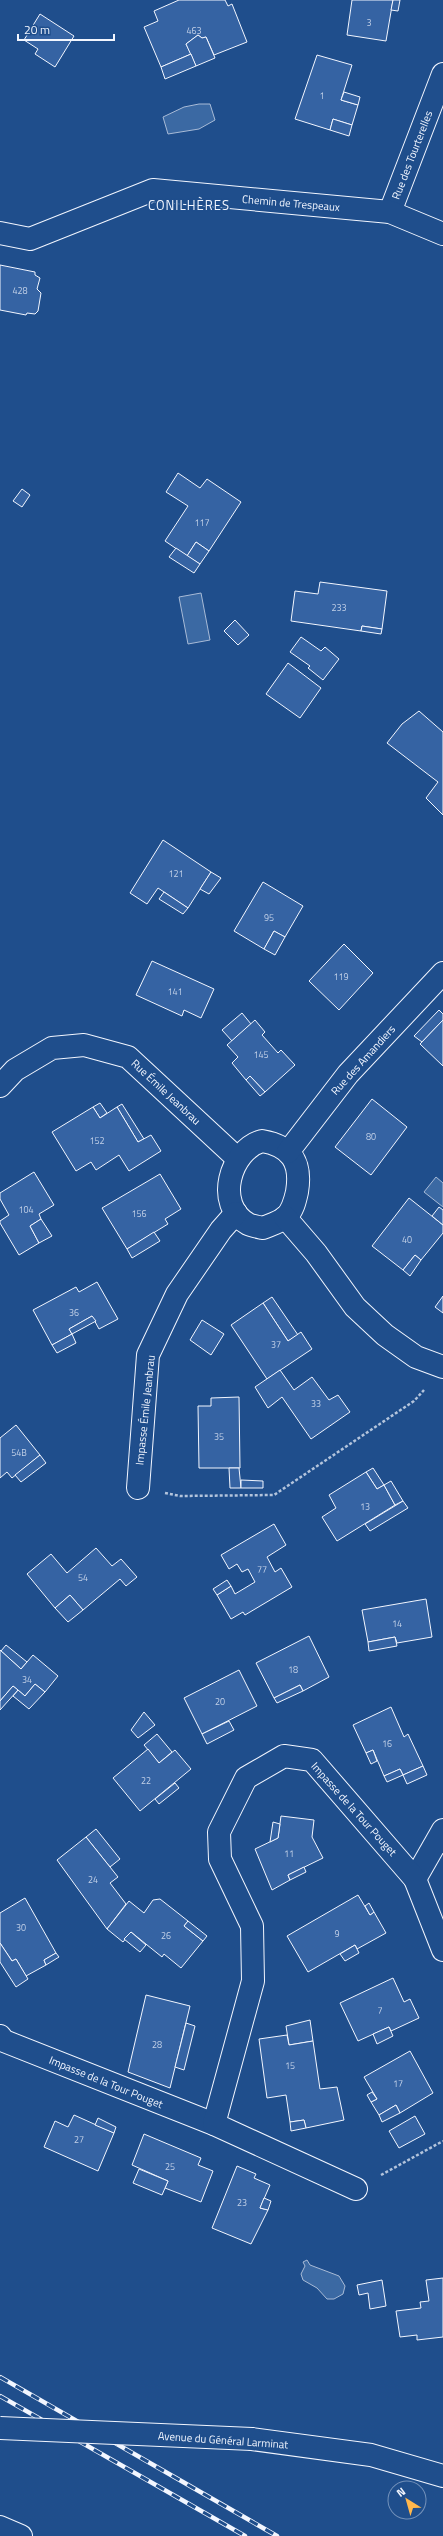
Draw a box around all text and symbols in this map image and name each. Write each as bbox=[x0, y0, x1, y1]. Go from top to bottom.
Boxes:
scale bar bbox=[18, 16, 114, 42]
house number: 3 bbox=[366, 16, 372, 29]
text: 20 m bbox=[24, 20, 50, 39]
house number: 463 bbox=[186, 24, 202, 37]
house number: 1 bbox=[319, 89, 325, 102]
street label: Rue des Tourterelles bbox=[388, 108, 436, 202]
street label: Chemin de Trespeaux bbox=[241, 191, 341, 215]
district label: CONILHÈRES bbox=[148, 195, 230, 215]
house number: 428 bbox=[12, 284, 28, 297]
house number: 117 bbox=[194, 516, 210, 529]
house number: 233 bbox=[331, 601, 347, 614]
house number: 121 bbox=[168, 867, 184, 880]
house number: 95 bbox=[264, 911, 274, 924]
house number: 119 bbox=[333, 970, 349, 983]
house number: 141 bbox=[167, 985, 183, 998]
street label: Rue des Amandiers bbox=[327, 1021, 399, 1099]
house number: 145 bbox=[253, 1048, 269, 1061]
street label: Rue Émile Jeanbrau bbox=[128, 1056, 204, 1129]
house number: 80 bbox=[366, 1130, 376, 1143]
house number: 152 bbox=[89, 1134, 105, 1147]
house number: 104 bbox=[18, 1203, 34, 1216]
house number: 156 bbox=[131, 1207, 147, 1220]
house number: 40 bbox=[402, 1233, 412, 1246]
house number: 36 bbox=[69, 1306, 79, 1319]
house number: 37 bbox=[271, 1338, 281, 1351]
street label: Impasse Émile Jeanbrau bbox=[131, 1354, 159, 1466]
house number: 33 bbox=[311, 1397, 321, 1410]
house number: 35 bbox=[214, 1430, 224, 1443]
house number: 54B bbox=[11, 1446, 27, 1459]
house number: 13 bbox=[360, 1500, 370, 1513]
house number: 77 bbox=[257, 1563, 267, 1576]
house number: 54 bbox=[78, 1571, 88, 1584]
house number: 14 bbox=[392, 1617, 402, 1630]
house number: 18 bbox=[288, 1663, 298, 1676]
house number: 34 bbox=[22, 1673, 32, 1686]
house number: 20 bbox=[215, 1695, 225, 1708]
house number: 16 bbox=[382, 1737, 392, 1750]
street label: Impasse de la Tour Pouget bbox=[307, 1758, 401, 1860]
house number: 22 bbox=[141, 1774, 151, 1787]
house number: 11 bbox=[284, 1847, 294, 1860]
house number: 24 bbox=[88, 1873, 98, 1886]
house number: 30 bbox=[16, 1921, 26, 1934]
house number: 9 bbox=[334, 1927, 340, 1940]
house number: 26 bbox=[161, 1929, 171, 1942]
house number: 7 bbox=[377, 2004, 383, 2017]
house number: 28 bbox=[152, 2038, 162, 2051]
street label: Impasse de la Tour Pouget bbox=[47, 2052, 165, 2112]
house number: 15 bbox=[285, 2059, 295, 2072]
house number: 17 bbox=[393, 2077, 403, 2090]
house number: 27 bbox=[74, 2133, 84, 2146]
house number: 25 bbox=[165, 2160, 175, 2173]
house number: 23 bbox=[237, 2196, 247, 2209]
street label: Avenue du Général Larminat bbox=[157, 2427, 289, 2453]
north arrow bbox=[387, 2480, 427, 2520]
text: N bbox=[393, 2483, 409, 2501]

